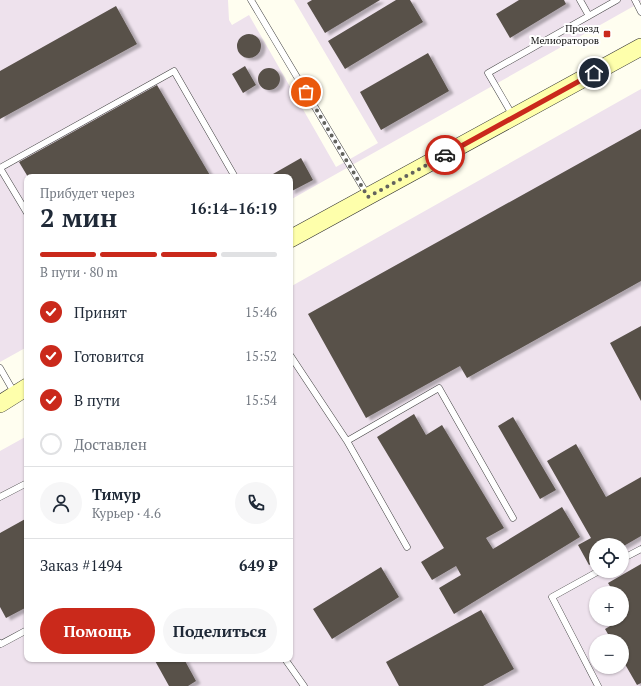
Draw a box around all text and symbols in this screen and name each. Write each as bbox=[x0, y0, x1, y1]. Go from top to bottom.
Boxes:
place label: Проезд Мелиораторов bbox=[531, 22, 599, 47]
marker: Проезд Мелиораторов bbox=[602, 29, 612, 39]
pin bbox=[577, 56, 611, 90]
icon: home bbox=[583, 62, 605, 84]
pin bbox=[289, 75, 323, 109]
icon: bag bbox=[295, 81, 317, 103]
courier bbox=[425, 135, 465, 175]
icon: car bbox=[434, 144, 456, 166]
text: Прибудет через bbox=[40, 184, 135, 202]
text: 16:14–16:19 bbox=[190, 198, 277, 218]
text: 2 мин bbox=[40, 200, 117, 234]
text: В пути · 80 m bbox=[40, 263, 118, 281]
icon: check bbox=[40, 301, 62, 323]
text: Принят bbox=[74, 302, 127, 322]
text: 15:46 bbox=[245, 303, 277, 321]
icon: check bbox=[40, 345, 62, 367]
text: Готовится bbox=[74, 346, 144, 366]
text: 15:52 bbox=[245, 347, 277, 365]
icon: check bbox=[40, 389, 62, 411]
text: В пути bbox=[74, 390, 120, 410]
text: 15:54 bbox=[245, 391, 277, 409]
text: Доставлен bbox=[74, 434, 147, 454]
button: person bbox=[40, 482, 82, 524]
button: phone bbox=[235, 482, 277, 524]
text: Тимур bbox=[92, 484, 141, 504]
text: Курьер · 4.6 bbox=[92, 504, 161, 522]
map controls bbox=[589, 538, 629, 674]
button: locate bbox=[589, 538, 629, 578]
text: Заказ #1494 bbox=[40, 555, 122, 575]
text: 649 ₽ bbox=[239, 555, 277, 575]
button: + bbox=[589, 586, 629, 626]
button: Помощь bbox=[40, 608, 155, 654]
button: Поделиться bbox=[163, 608, 277, 654]
button: − bbox=[589, 634, 629, 674]

